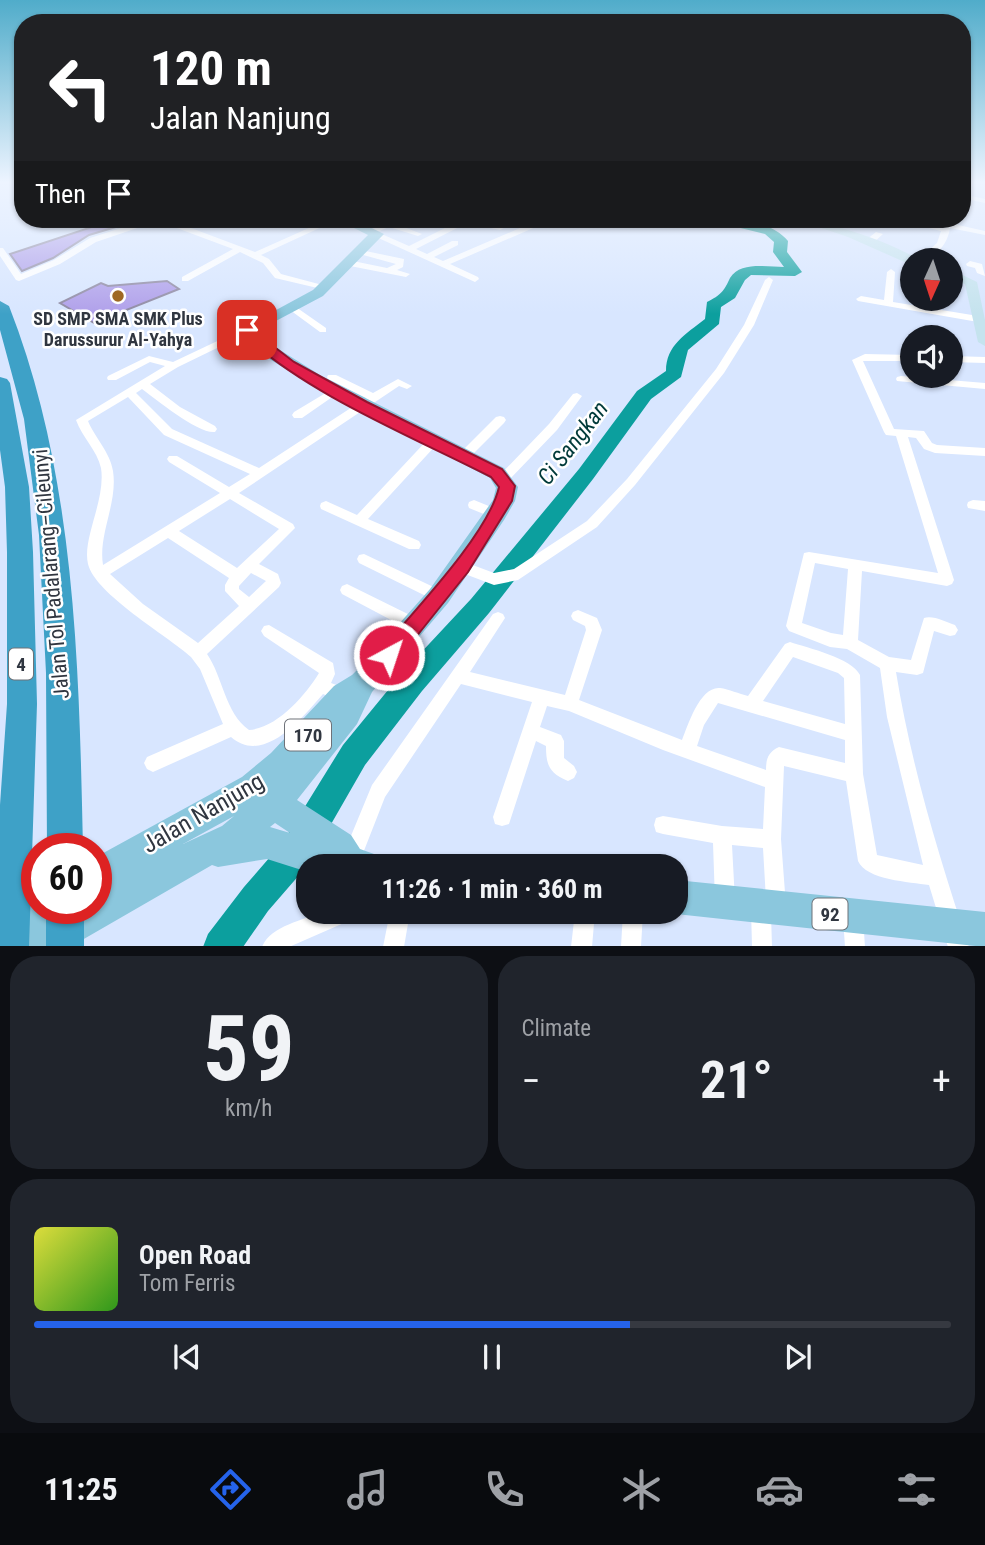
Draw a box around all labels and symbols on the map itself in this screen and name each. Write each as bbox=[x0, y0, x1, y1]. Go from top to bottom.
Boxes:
north arrow bbox=[900, 248, 962, 312]
marker: SD SMP SMA SMK Plus Darussurur Al-Yahya bbox=[110, 288, 126, 304]
pin bbox=[217, 300, 277, 360]
place label: SD SMP SMA SMK Plus Darussurur Al-Yahya bbox=[33, 308, 203, 350]
water label: Ci Sangkan bbox=[532, 396, 614, 490]
street label: Jalan Tol Padalarang–Cileunyi bbox=[28, 448, 74, 700]
position arrow bbox=[352, 618, 426, 692]
road number: 4 bbox=[9, 649, 33, 680]
road number: 170 bbox=[285, 720, 331, 750]
street label: Jalan Nanjung bbox=[137, 767, 269, 859]
speed limit sign: 60 bbox=[21, 833, 112, 924]
road number: 92 bbox=[812, 898, 848, 930]

